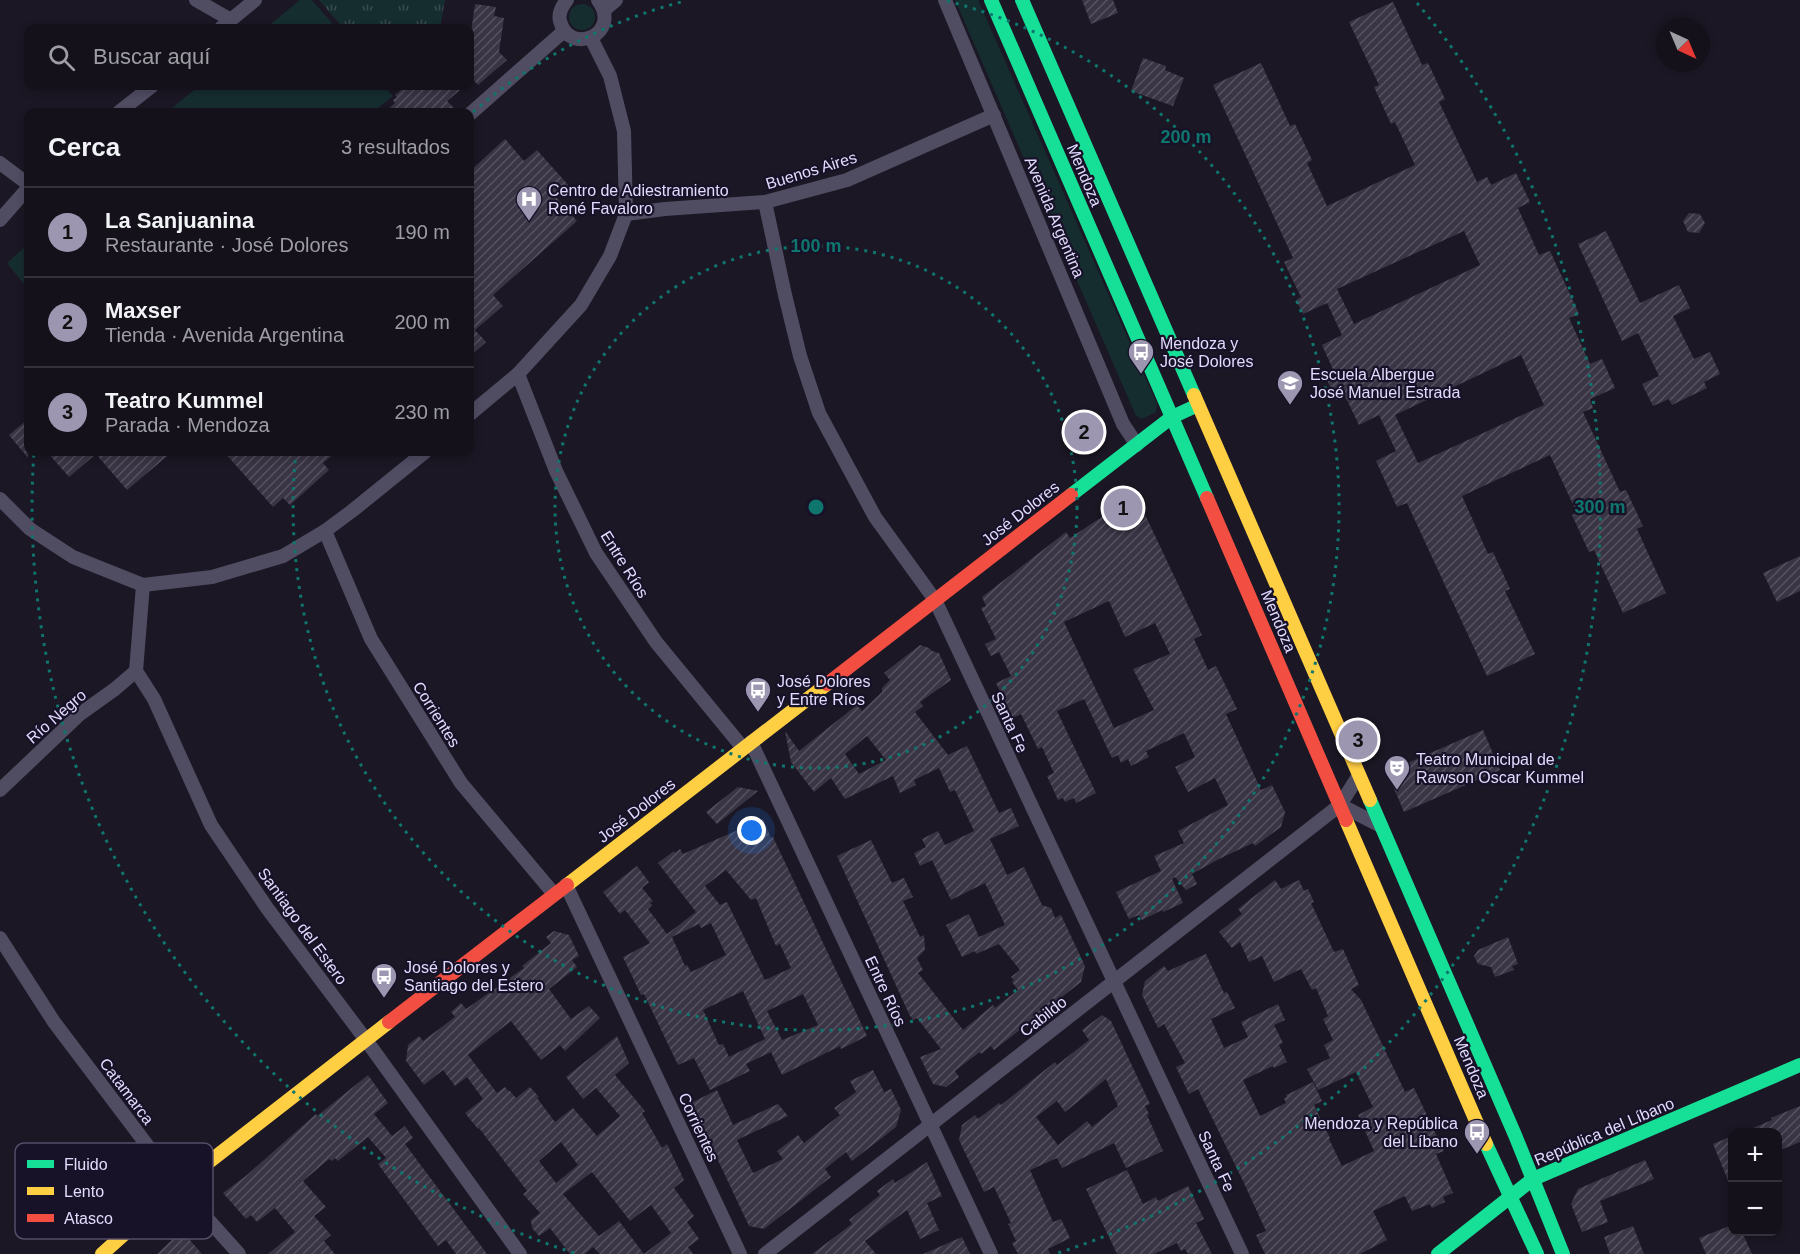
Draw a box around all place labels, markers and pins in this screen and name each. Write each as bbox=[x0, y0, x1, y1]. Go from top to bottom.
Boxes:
place label: Centro de Adiestramiento René Favaloro bbox=[548, 182, 729, 217]
hospital icon: Centro de Adiestramiento René Favaloro bbox=[514, 184, 544, 222]
place label: Mendoza y José Dolores bbox=[1160, 335, 1253, 370]
bus stop icon: Mendoza y José Dolores bbox=[1126, 337, 1156, 375]
place label: Escuela Albergue José Manuel Estrada bbox=[1310, 366, 1460, 401]
school or university icon: Escuela Albergue José Manuel Estrada bbox=[1275, 368, 1305, 406]
pin: 2 bbox=[1064, 410, 1104, 454]
pin: 1 bbox=[1104, 486, 1142, 530]
centre of rings bbox=[806, 497, 826, 517]
place label: José Dolores y Entre Ríos bbox=[777, 673, 870, 708]
bus stop icon: José Dolores y Entre Ríos bbox=[743, 675, 773, 713]
pin: 3 bbox=[1338, 718, 1378, 762]
place label: Teatro Municipal de Rawson Oscar Kummel bbox=[1416, 751, 1584, 786]
theatre icon: Teatro Municipal de Rawson Oscar Kummel bbox=[1382, 753, 1412, 791]
place label: José Dolores y Santiago del Estero bbox=[404, 959, 544, 994]
bus stop icon: José Dolores y Santiago del Estero bbox=[369, 961, 399, 999]
place label: Mendoza y República del Líbano bbox=[1304, 1115, 1458, 1150]
bus stop icon: Mendoza y República del Líbano bbox=[1462, 1117, 1492, 1155]

